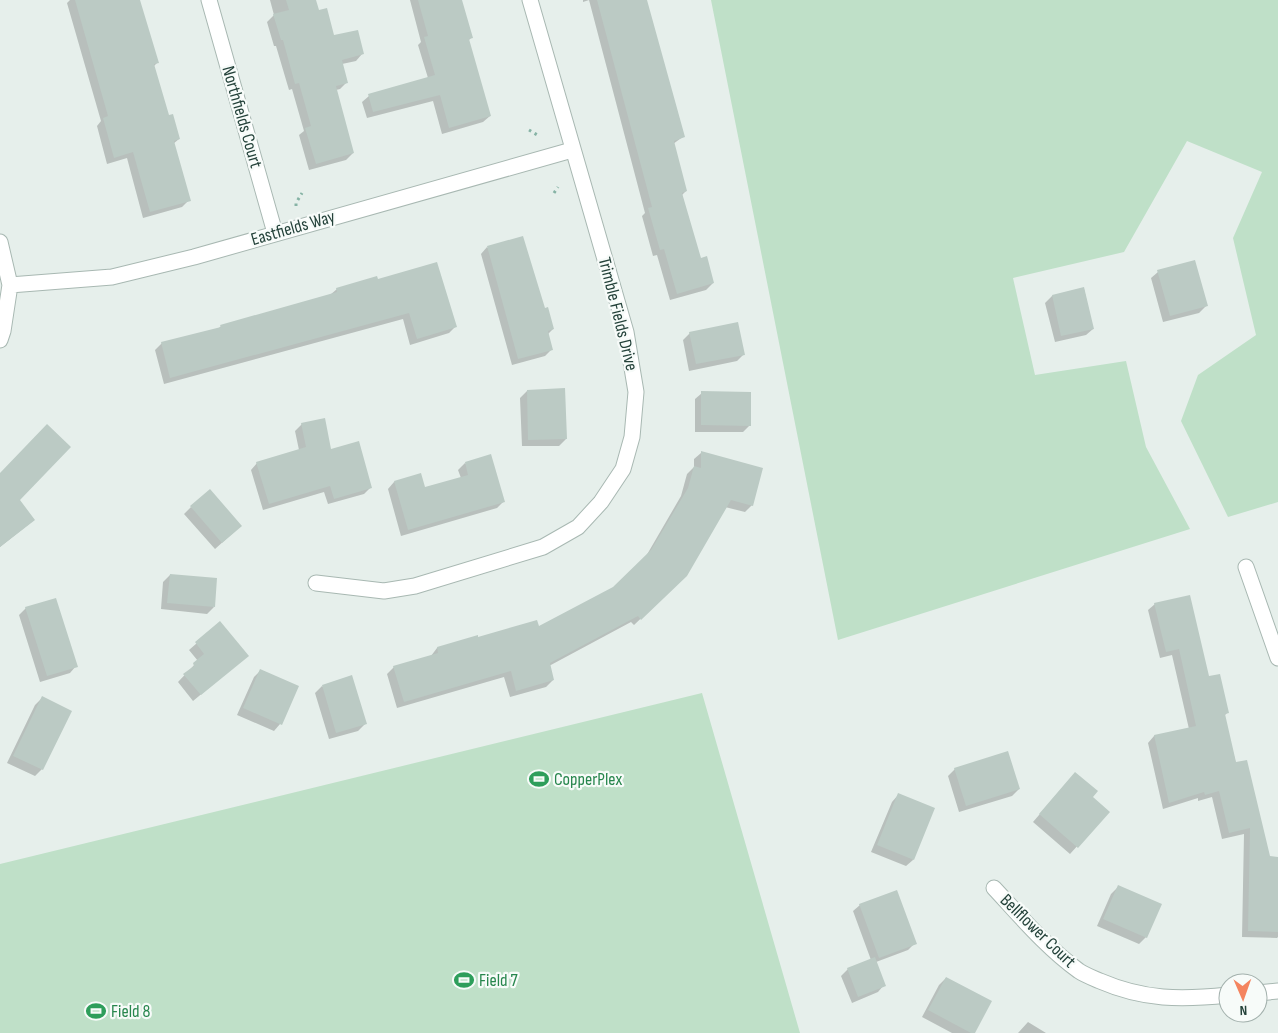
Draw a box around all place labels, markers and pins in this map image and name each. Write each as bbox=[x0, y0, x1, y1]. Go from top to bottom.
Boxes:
sports icon: CopperPlex bbox=[528, 768, 550, 790]
place label: CopperPlex bbox=[554, 769, 622, 790]
sports icon: Field 7 bbox=[453, 969, 475, 991]
place label: Field 7 bbox=[479, 970, 518, 991]
sports icon: Field 8 bbox=[85, 1000, 107, 1022]
place label: Field 8 bbox=[111, 1001, 150, 1022]

